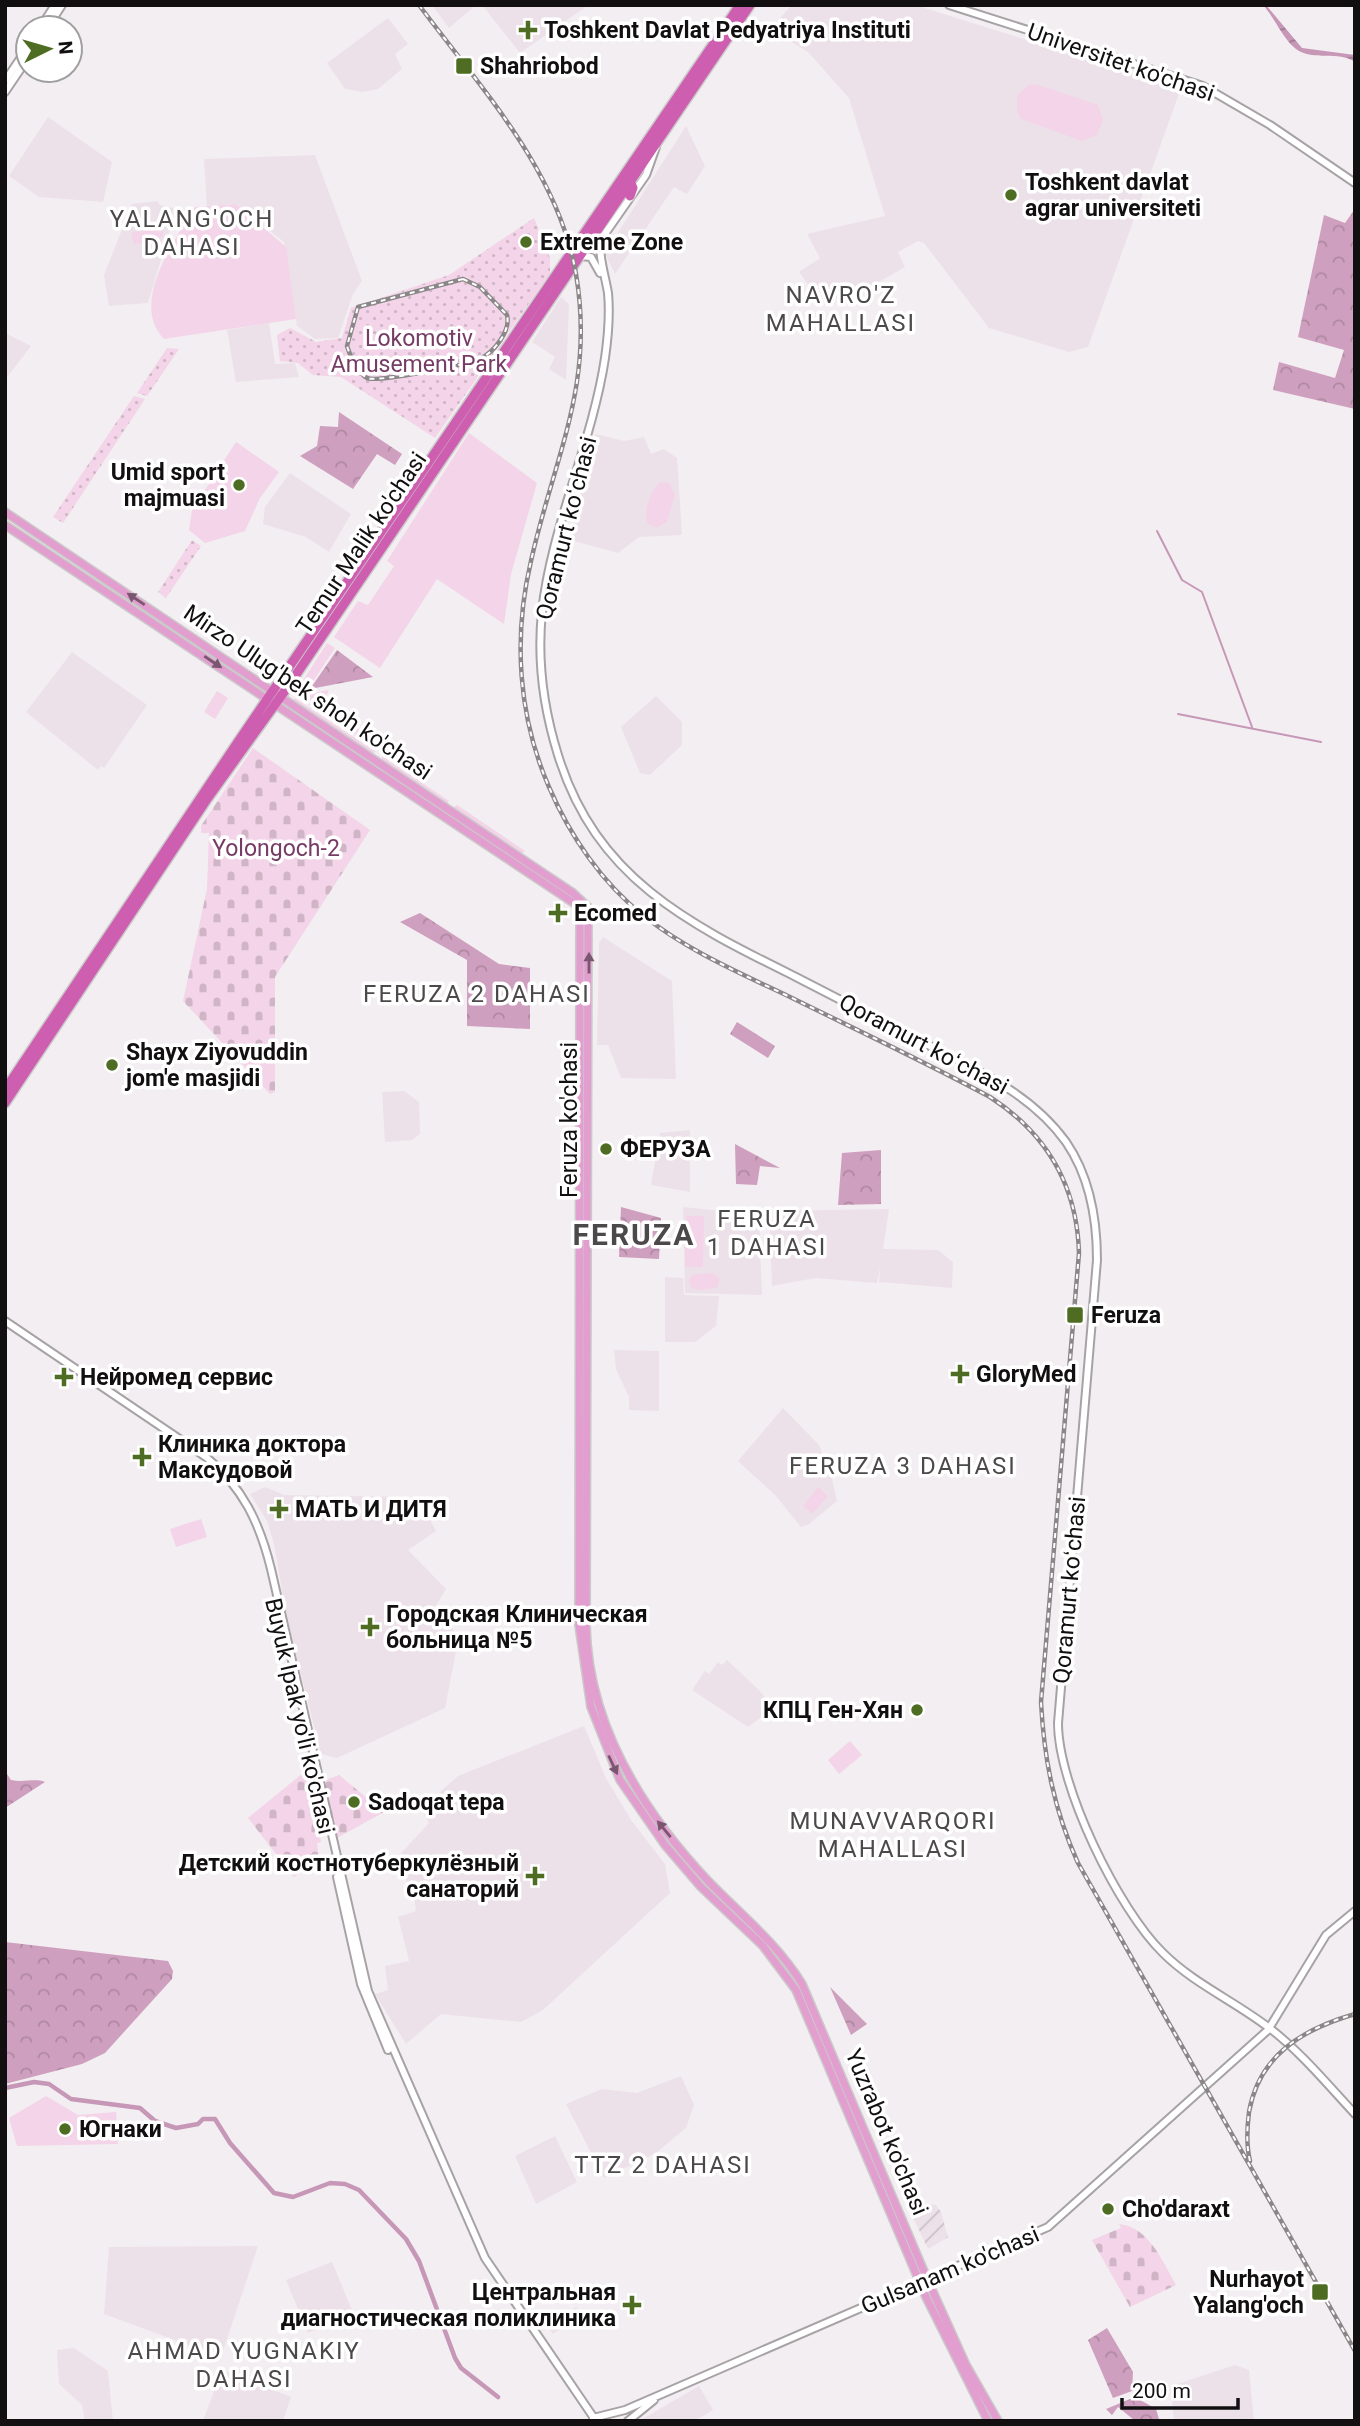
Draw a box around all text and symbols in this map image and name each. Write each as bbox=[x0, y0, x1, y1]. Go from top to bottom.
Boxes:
north arrow bbox=[14, 14, 84, 84]
place label: Toshkent Davlat Pedyatriya Instituti bbox=[544, 17, 911, 44]
street label: Universitet ko'chasi bbox=[1024, 18, 1218, 107]
marker: Toshkent Davlat Pedyatriya Instituti bbox=[518, 20, 538, 40]
text: N bbox=[53, 40, 77, 55]
place label: Shahriobod bbox=[480, 53, 599, 80]
marker: Shahriobod bbox=[454, 56, 474, 76]
place label: Toshkent davlat agrar universiteti bbox=[1025, 169, 1201, 222]
marker: Toshkent davlat agrar universiteti bbox=[1003, 187, 1019, 203]
district label: YALANG'OCH DAHASI bbox=[110, 205, 274, 261]
place label: Extreme Zone bbox=[540, 229, 683, 256]
marker: Extreme Zone bbox=[518, 234, 534, 250]
district label: NAVRO'Z MAHALLASI bbox=[766, 281, 916, 337]
park label: Lokomotiv Amusement Park bbox=[331, 325, 508, 378]
street label: Qoramurt koʻchasi bbox=[531, 434, 602, 622]
street label: Temur Malik ko'chasi bbox=[291, 447, 432, 639]
place label: Umid sport majmuasi bbox=[111, 459, 225, 512]
marker: Umid sport majmuasi bbox=[231, 477, 247, 493]
one-way arrow bbox=[126, 593, 146, 606]
street label: Mirzo Ulug'bek shoh ko'chasi bbox=[179, 599, 437, 786]
one-way arrow bbox=[203, 656, 222, 669]
park label: Yolongoch-2 bbox=[212, 835, 340, 862]
place label: Ecomed bbox=[574, 900, 657, 927]
marker: Ecomed bbox=[548, 903, 568, 923]
one-way arrow bbox=[583, 952, 595, 974]
district label: FERUZA 2 DAHASI bbox=[363, 980, 591, 1008]
street label: Qoramurt koʻchasi bbox=[835, 988, 1013, 1100]
place label: Shayx Ziyovuddin jom'e masjidi bbox=[124, 1039, 308, 1092]
street label: Feruza ko'chasi bbox=[556, 1042, 583, 1198]
marker: Shayx Ziyovuddin jom'e masjidi bbox=[104, 1057, 120, 1073]
place label: ФЕРУЗА bbox=[620, 1136, 711, 1163]
marker: ФЕРУЗА bbox=[598, 1141, 614, 1157]
district label: FERUZA 1 DAHASI bbox=[707, 1205, 827, 1261]
district label: FERUZA bbox=[573, 1217, 695, 1252]
place label: Feruza bbox=[1091, 1302, 1161, 1329]
marker: Feruza bbox=[1065, 1305, 1085, 1325]
place label: GloryMed bbox=[976, 1361, 1076, 1388]
place label: Нейромед сервис bbox=[80, 1364, 273, 1391]
marker: GloryMed bbox=[950, 1364, 970, 1384]
marker: Нейромед сервис bbox=[54, 1367, 74, 1387]
place label: Клиника доктора Максудовой bbox=[158, 1431, 346, 1484]
marker: Клиника доктора Максудовой bbox=[132, 1447, 152, 1467]
district label: FERUZA 3 DAHASI bbox=[789, 1452, 1017, 1480]
street label: Qoramurt koʻchasi bbox=[1048, 1495, 1091, 1685]
place label: МАТЬ И ДИТЯ bbox=[295, 1496, 447, 1523]
marker: МАТЬ И ДИТЯ bbox=[269, 1499, 289, 1519]
street label: Buyuk Ipak yo'li ko'chasi bbox=[259, 1595, 340, 1837]
place label: Городская Клиническая больница №5 bbox=[386, 1601, 648, 1654]
marker: Городская Клиническая больница №5 bbox=[360, 1617, 380, 1637]
place label: КПЦ Ген-Хян bbox=[763, 1697, 903, 1724]
marker: КПЦ Ген-Хян bbox=[909, 1702, 925, 1718]
one-way arrow bbox=[607, 1755, 619, 1775]
place label: Sadoqat tepa bbox=[368, 1789, 505, 1816]
marker: Sadoqat tepa bbox=[346, 1794, 362, 1810]
district label: MUNAVVARQORI MAHALLASI bbox=[790, 1807, 996, 1863]
one-way arrow bbox=[656, 1820, 671, 1838]
place label: Детский костнотуберкулёзный санаторий bbox=[179, 1850, 519, 1903]
marker: Детский костнотуберкулёзный санаторий bbox=[525, 1866, 545, 1886]
street label: Yuzrabot ko'chasi bbox=[839, 2045, 934, 2219]
place label: Югнаки bbox=[79, 2116, 162, 2143]
marker: Югнаки bbox=[57, 2121, 73, 2137]
district label: TTZ 2 DAHASI bbox=[574, 2151, 752, 2179]
place label: Cho'daraxt bbox=[1122, 2196, 1230, 2223]
marker: Cho'daraxt bbox=[1100, 2201, 1116, 2217]
street label: Gulsanam ko'chasi bbox=[857, 2221, 1043, 2320]
place label: Nurhayot Yalang'och bbox=[1193, 2266, 1304, 2319]
place label: Центральная диагностическая поликлиника bbox=[281, 2279, 616, 2332]
marker: Nurhayot Yalang'och bbox=[1310, 2282, 1330, 2302]
marker: Центральная диагностическая поликлиника bbox=[622, 2295, 642, 2315]
district label: AHMAD YUGNAKIY DAHASI bbox=[127, 2337, 361, 2393]
scale bar bbox=[1122, 2366, 1238, 2410]
text: 200 m bbox=[1132, 2379, 1191, 2403]

